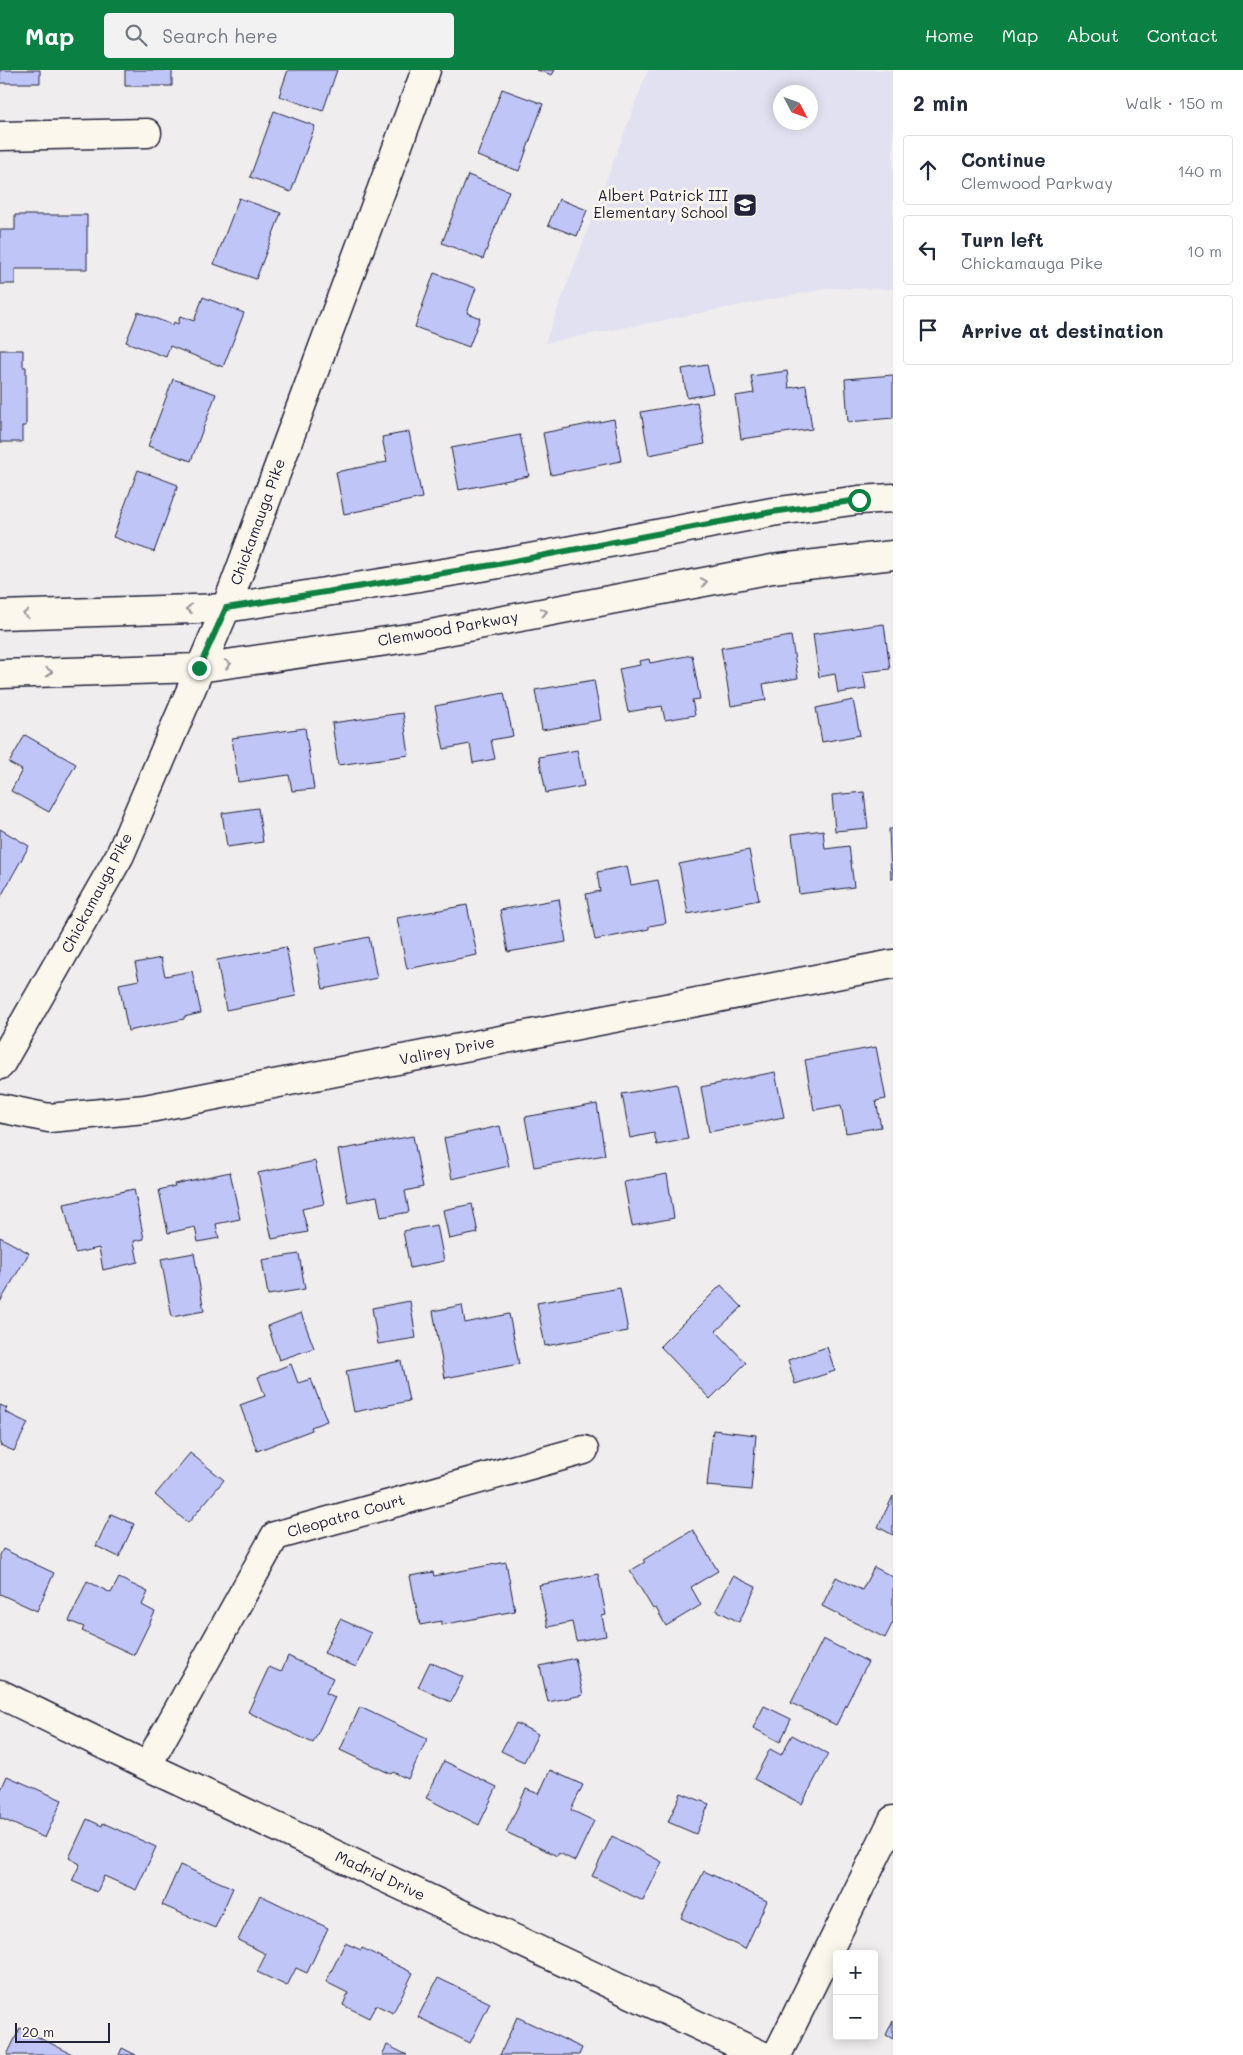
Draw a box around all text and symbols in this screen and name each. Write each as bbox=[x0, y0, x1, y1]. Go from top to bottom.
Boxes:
search box bbox=[104, 13, 454, 58]
text: Map bbox=[25, 20, 74, 51]
icon: search bbox=[122, 21, 150, 49]
text: Search here bbox=[162, 23, 278, 48]
text: Home bbox=[925, 23, 974, 47]
text: Map bbox=[1002, 23, 1038, 47]
text: About bbox=[1066, 23, 1119, 47]
text: Contact bbox=[1147, 23, 1218, 47]
north arrow bbox=[773, 85, 818, 130]
text: 2 min bbox=[913, 89, 968, 116]
text: Walk · 150 m bbox=[1125, 92, 1223, 113]
text: Continue bbox=[961, 147, 1046, 172]
icon: ahead bbox=[914, 156, 942, 184]
text: 140 m bbox=[1178, 160, 1222, 181]
text: Clemwood Parkway bbox=[961, 172, 1113, 193]
place label: Albert Patrick III Elementary School bbox=[593, 185, 728, 222]
school or university icon: Albert Patrick III Elementary School bbox=[732, 192, 758, 218]
text: Turn left bbox=[961, 227, 1044, 252]
icon: left bbox=[914, 236, 942, 264]
text: 10 m bbox=[1187, 240, 1222, 261]
text: Chickamauga Pike bbox=[961, 252, 1103, 273]
icon: arrive bbox=[914, 316, 942, 344]
text: Arrive at destination bbox=[961, 318, 1164, 343]
street label: Chickamauga Pike bbox=[225, 456, 289, 588]
route start bbox=[848, 489, 871, 512]
one-way arrow bbox=[699, 577, 708, 587]
one-way arrow bbox=[184, 604, 192, 614]
street label: Clemwood Parkway bbox=[376, 606, 520, 650]
one-way arrow bbox=[540, 607, 548, 618]
one-way arrow bbox=[22, 609, 30, 620]
route end bbox=[188, 657, 211, 680]
one-way arrow bbox=[225, 659, 233, 670]
one-way arrow bbox=[45, 667, 53, 678]
street label: Chickamauga Pike bbox=[56, 829, 136, 956]
street label: Valirey Drive bbox=[398, 1031, 496, 1069]
street label: Cleopatra Court bbox=[285, 1489, 407, 1541]
street label: Madrid Drive bbox=[332, 1846, 429, 1905]
map controls bbox=[833, 1950, 878, 2040]
button: + bbox=[833, 1950, 878, 1995]
button: − bbox=[833, 1995, 878, 2040]
scale bar bbox=[15, 2020, 110, 2043]
text: 20 m bbox=[22, 2022, 54, 2041]

